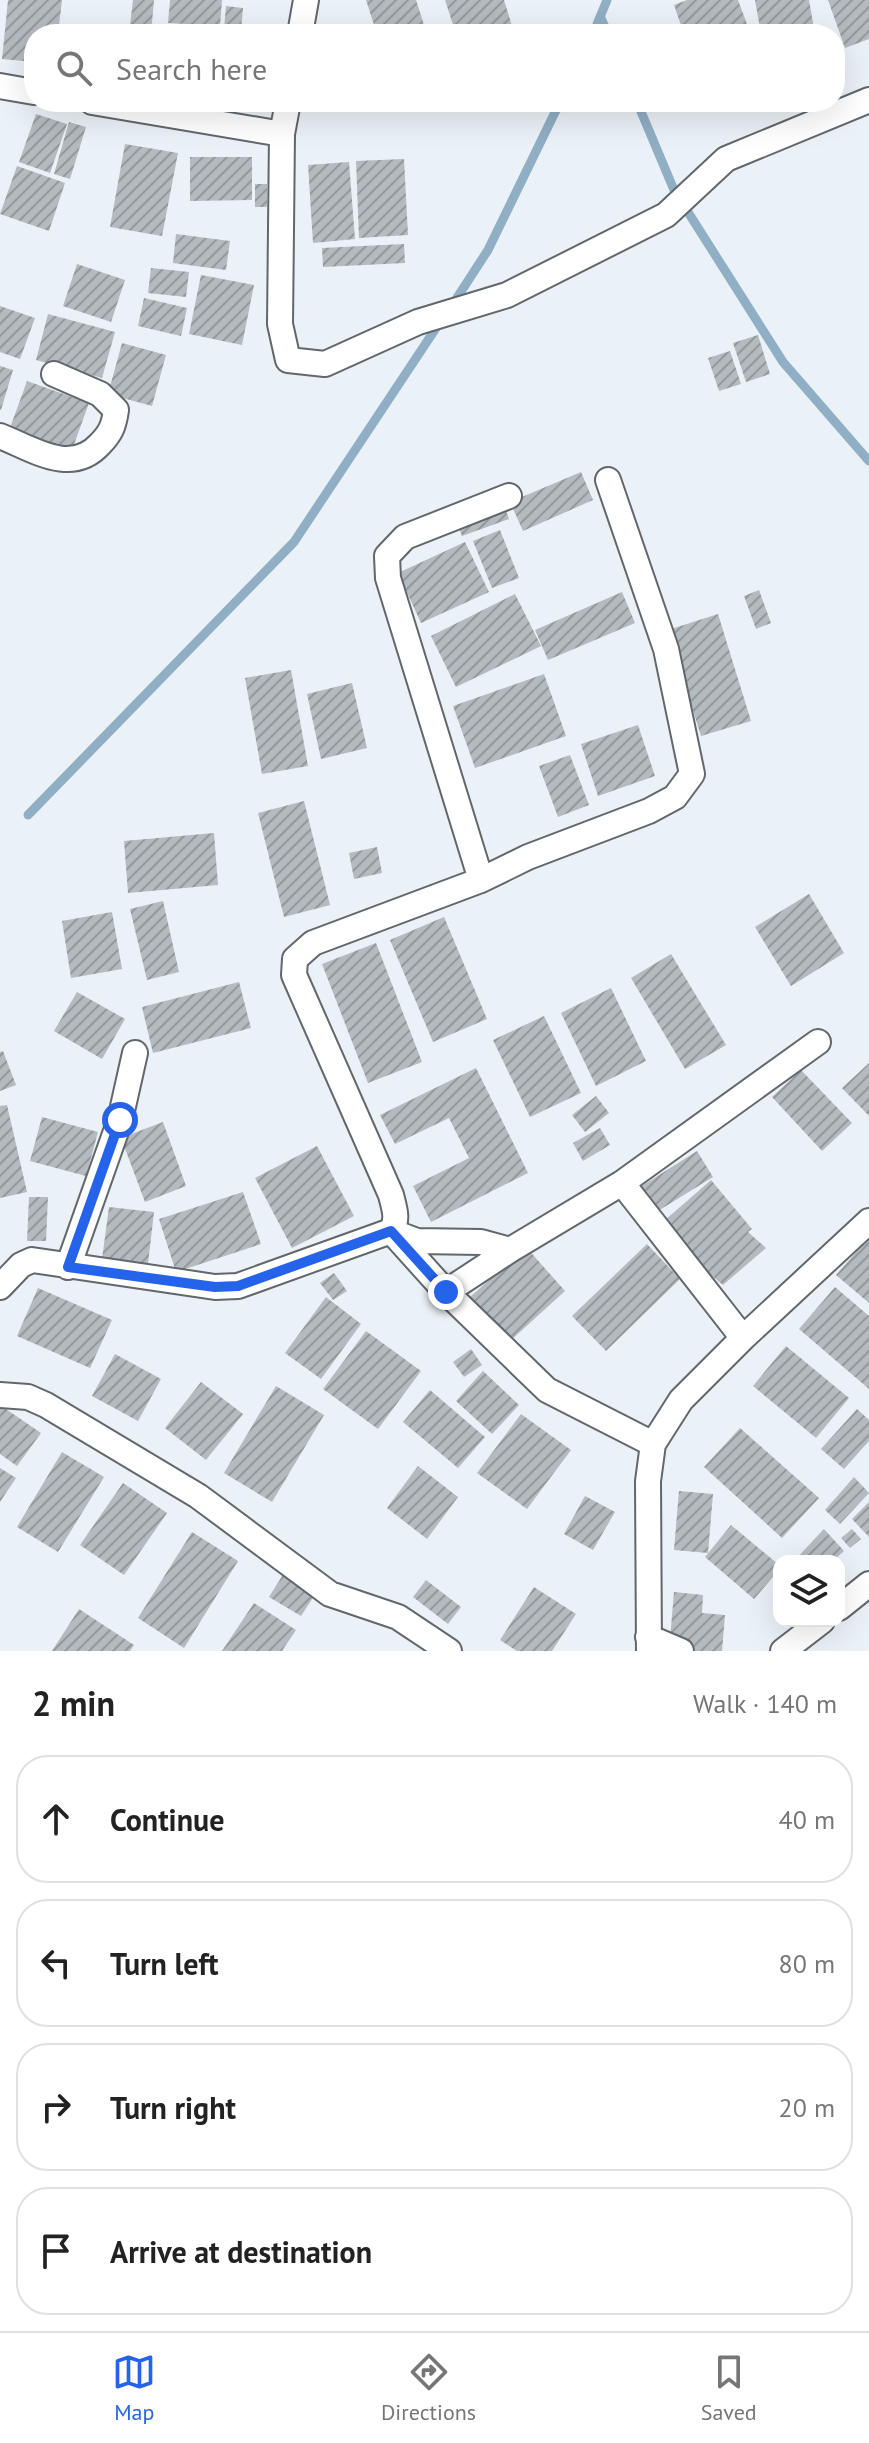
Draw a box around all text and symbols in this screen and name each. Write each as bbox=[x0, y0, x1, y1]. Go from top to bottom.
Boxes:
search box bbox=[24, 24, 845, 112]
icon: search bbox=[52, 46, 96, 90]
text: Search here bbox=[116, 49, 267, 88]
route start bbox=[102, 1102, 138, 1138]
route end bbox=[428, 1274, 464, 1310]
map controls bbox=[773, 1555, 845, 1627]
button: layers bbox=[773, 1555, 845, 1627]
text: 2 min bbox=[32, 1681, 115, 1725]
text: Walk · 140 m bbox=[693, 1687, 837, 1720]
icon: ahead bbox=[34, 1797, 78, 1841]
text: Continue bbox=[110, 1800, 224, 1839]
text: 40 m bbox=[779, 1803, 835, 1836]
icon: left bbox=[34, 1941, 78, 1985]
text: Turn left bbox=[110, 1944, 218, 1983]
text: 80 m bbox=[779, 1947, 835, 1980]
icon: right bbox=[34, 2085, 78, 2129]
text: Turn right bbox=[110, 2088, 236, 2127]
text: 20 m bbox=[779, 2091, 835, 2124]
icon: arrive bbox=[34, 2229, 78, 2273]
text: Arrive at destination bbox=[110, 2232, 372, 2271]
tab: Map bbox=[112, 2350, 156, 2426]
tab: Directions bbox=[381, 2350, 476, 2426]
tab: Saved bbox=[701, 2350, 757, 2426]

